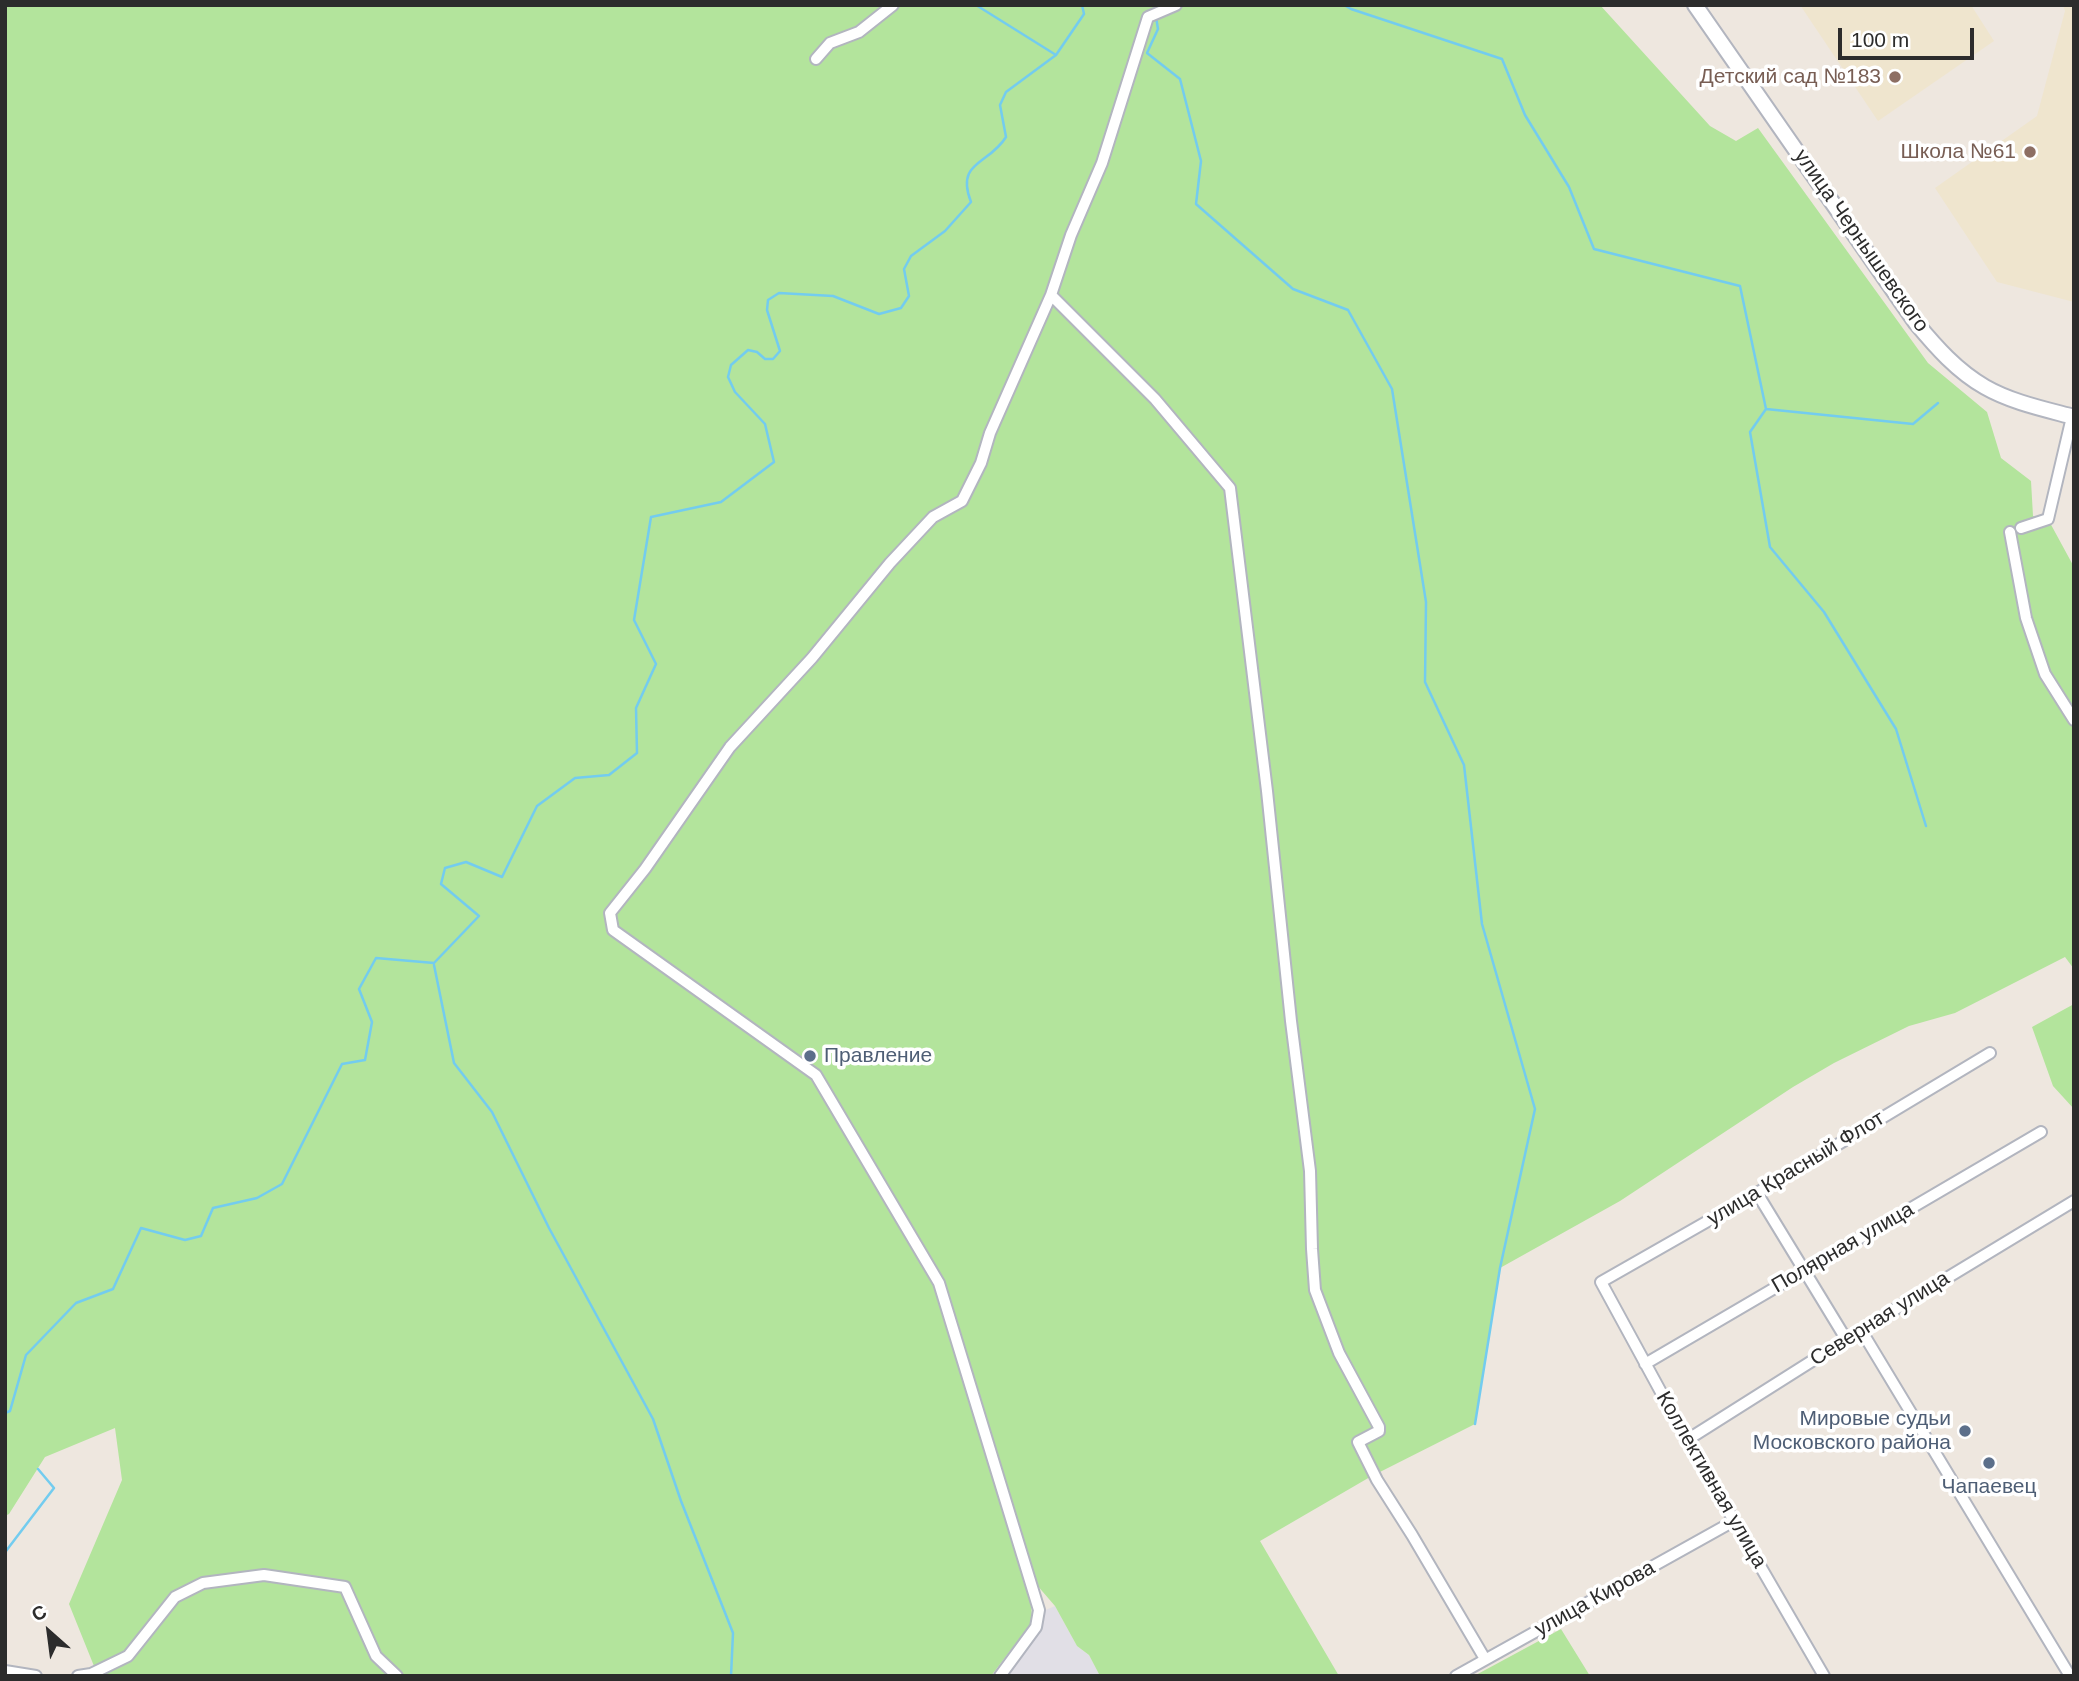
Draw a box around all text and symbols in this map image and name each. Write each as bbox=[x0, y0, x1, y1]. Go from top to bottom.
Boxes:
scale bar bbox=[1841, 14, 1978, 58]
text: 100 m bbox=[1851, 28, 1909, 51]
place label: Детский сад №183 bbox=[1700, 64, 1881, 90]
marker: Детский сад №183 bbox=[1887, 69, 1903, 85]
place label: Школа №61 bbox=[1900, 139, 2016, 165]
marker: Школа №61 bbox=[2022, 144, 2038, 160]
street label: улица Чернышевского bbox=[1788, 145, 1934, 337]
place label: Правление bbox=[824, 1043, 932, 1069]
marker: Правление bbox=[802, 1048, 818, 1064]
street label: улица Красный Флот bbox=[1703, 1106, 1889, 1232]
street label: Полярная улица bbox=[1767, 1197, 1919, 1299]
street label: Северная улица bbox=[1806, 1266, 1954, 1372]
street label: Коллективная улица bbox=[1650, 1387, 1772, 1573]
place label: Мировые судьи Московского района bbox=[1753, 1406, 1951, 1456]
marker: Мировые судьи Московского района bbox=[1957, 1423, 1973, 1439]
marker: Чапаевец bbox=[1981, 1455, 1997, 1471]
place label: Чапаевец bbox=[1941, 1474, 2037, 1500]
street label: улица Кирова bbox=[1531, 1556, 1659, 1642]
north arrow bbox=[14, 1597, 84, 1667]
text: С bbox=[28, 1601, 50, 1626]

